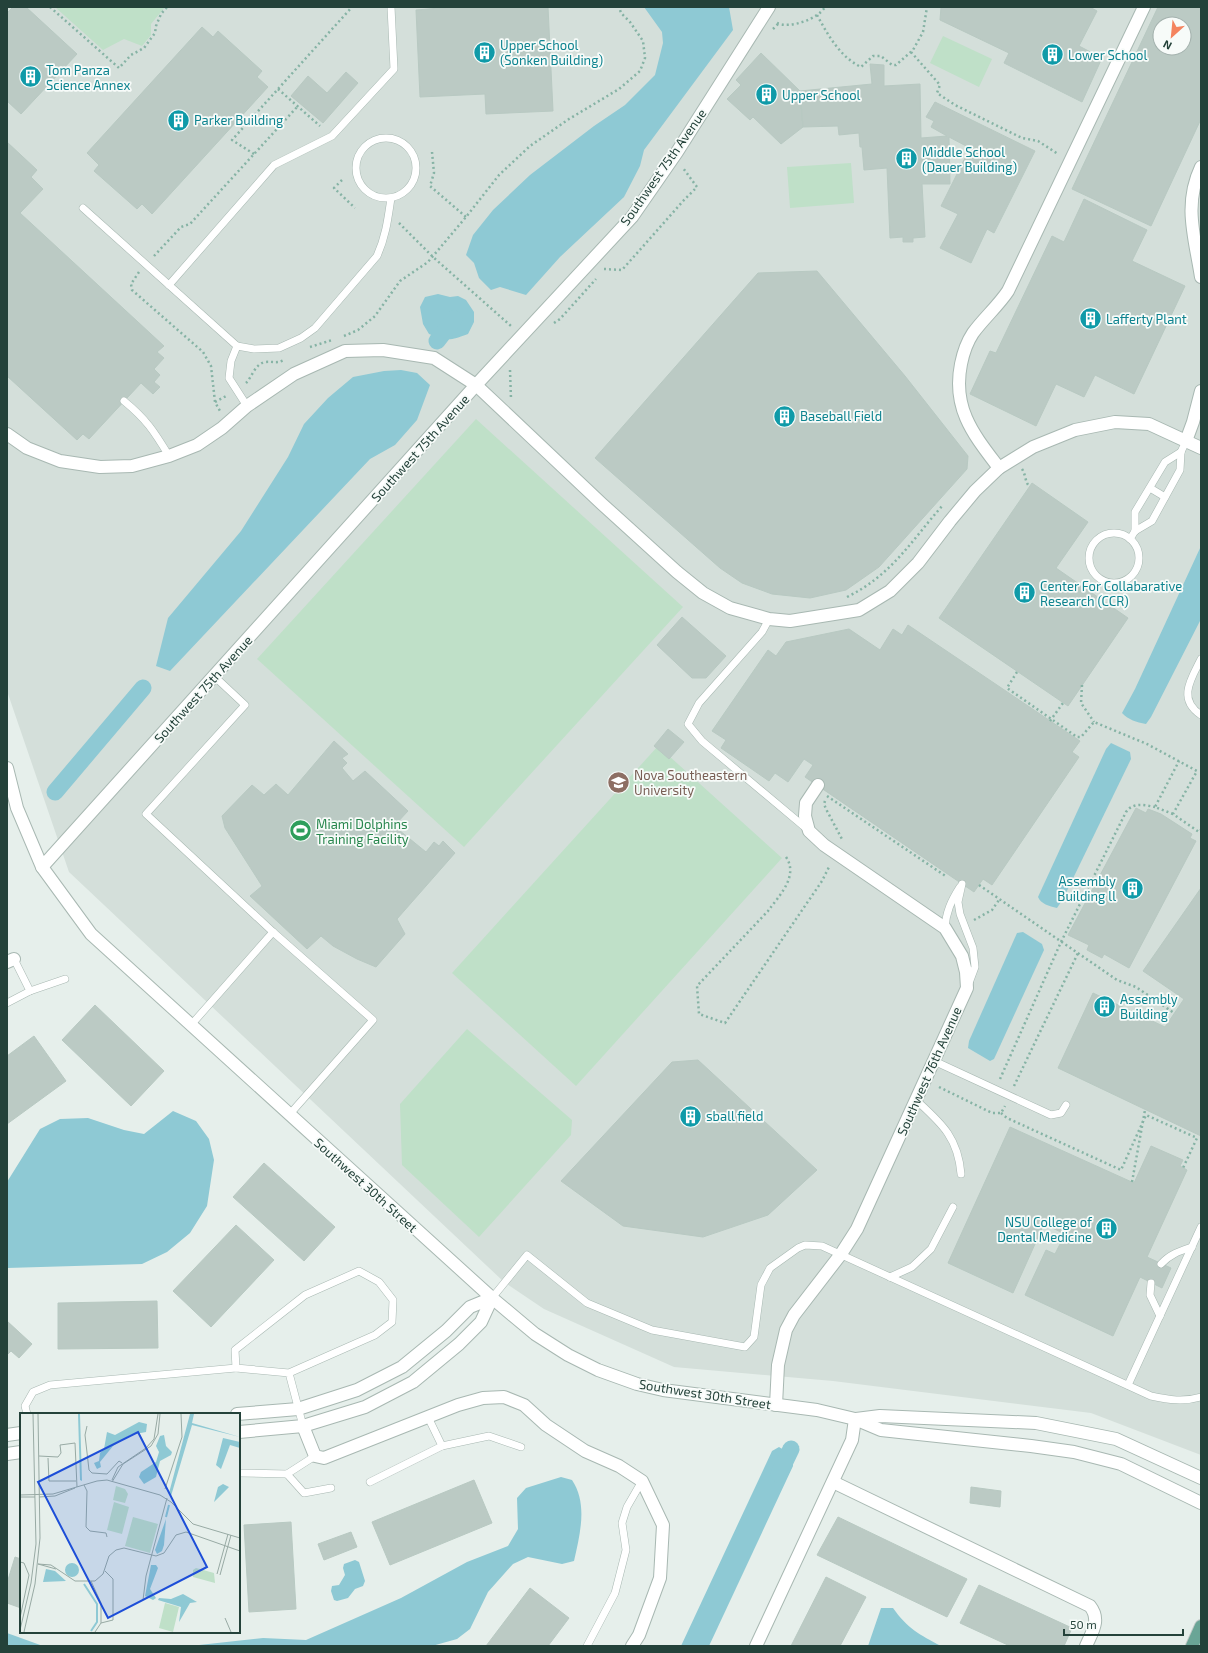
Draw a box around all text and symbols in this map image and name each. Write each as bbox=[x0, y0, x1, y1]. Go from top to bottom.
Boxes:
north arrow bbox=[1152, 16, 1192, 56]
place label: Upper School (Sonken Building) bbox=[500, 37, 603, 68]
text: N bbox=[1161, 38, 1174, 53]
building icon: Upper School (Sonken Building) bbox=[471, 39, 497, 65]
building icon: Lower School bbox=[1039, 42, 1065, 68]
place label: Lower School bbox=[1068, 47, 1147, 63]
place label: Tom Panza Science Annex bbox=[46, 62, 130, 93]
building icon: Tom Panza Science Annex bbox=[18, 64, 44, 90]
building icon: Upper School bbox=[753, 82, 779, 108]
place label: Upper School bbox=[782, 87, 861, 103]
street label: Southwest 75th Avenue bbox=[617, 105, 709, 229]
building icon: Parker Building bbox=[165, 107, 191, 133]
place label: Parker Building bbox=[194, 112, 283, 128]
place label: Middle School (Dauer Building) bbox=[922, 144, 1017, 175]
building icon: Middle School (Dauer Building) bbox=[893, 146, 919, 172]
building icon: Lafferty Plant bbox=[1078, 306, 1104, 332]
place label: Lafferty Plant bbox=[1106, 311, 1187, 327]
street label: Southwest 75th Avenue bbox=[368, 391, 472, 505]
building icon: Baseball Field bbox=[772, 403, 798, 429]
place label: Baseball Field bbox=[800, 408, 882, 424]
place label: Center For Collabarative Research (CCR) bbox=[1040, 578, 1182, 609]
building icon: Center For Collabarative Research (CCR) bbox=[1011, 580, 1037, 606]
street label: Southwest 75th Avenue bbox=[151, 632, 255, 746]
place label: Nova Southeastern University bbox=[634, 767, 747, 798]
school or university icon: Nova Southeastern University bbox=[606, 769, 632, 795]
place label: Miami Dolphins Training Facility bbox=[316, 816, 409, 847]
sports icon: Miami Dolphins Training Facility bbox=[287, 818, 313, 844]
place label: Assembly Building ll bbox=[1057, 873, 1116, 904]
building icon: Assembly Building ll bbox=[1119, 875, 1145, 901]
place label: Assembly Building bbox=[1120, 991, 1178, 1022]
building icon: Assembly Building bbox=[1091, 993, 1117, 1019]
street label: Southwest 76th Avenue bbox=[893, 1004, 965, 1138]
building icon: sball field bbox=[677, 1103, 703, 1129]
place label: sball field bbox=[706, 1108, 763, 1124]
street label: Southwest 30th Street bbox=[311, 1134, 421, 1236]
place label: NSU College of Dental Medicine bbox=[997, 1214, 1093, 1245]
building icon: NSU College of Dental Medicine bbox=[1094, 1216, 1120, 1242]
street label: Southwest 30th Street bbox=[638, 1376, 772, 1412]
inset map bbox=[20, 1413, 240, 1633]
scale bar bbox=[1064, 1611, 1183, 1637]
text: 50 m bbox=[1070, 1617, 1097, 1631]

